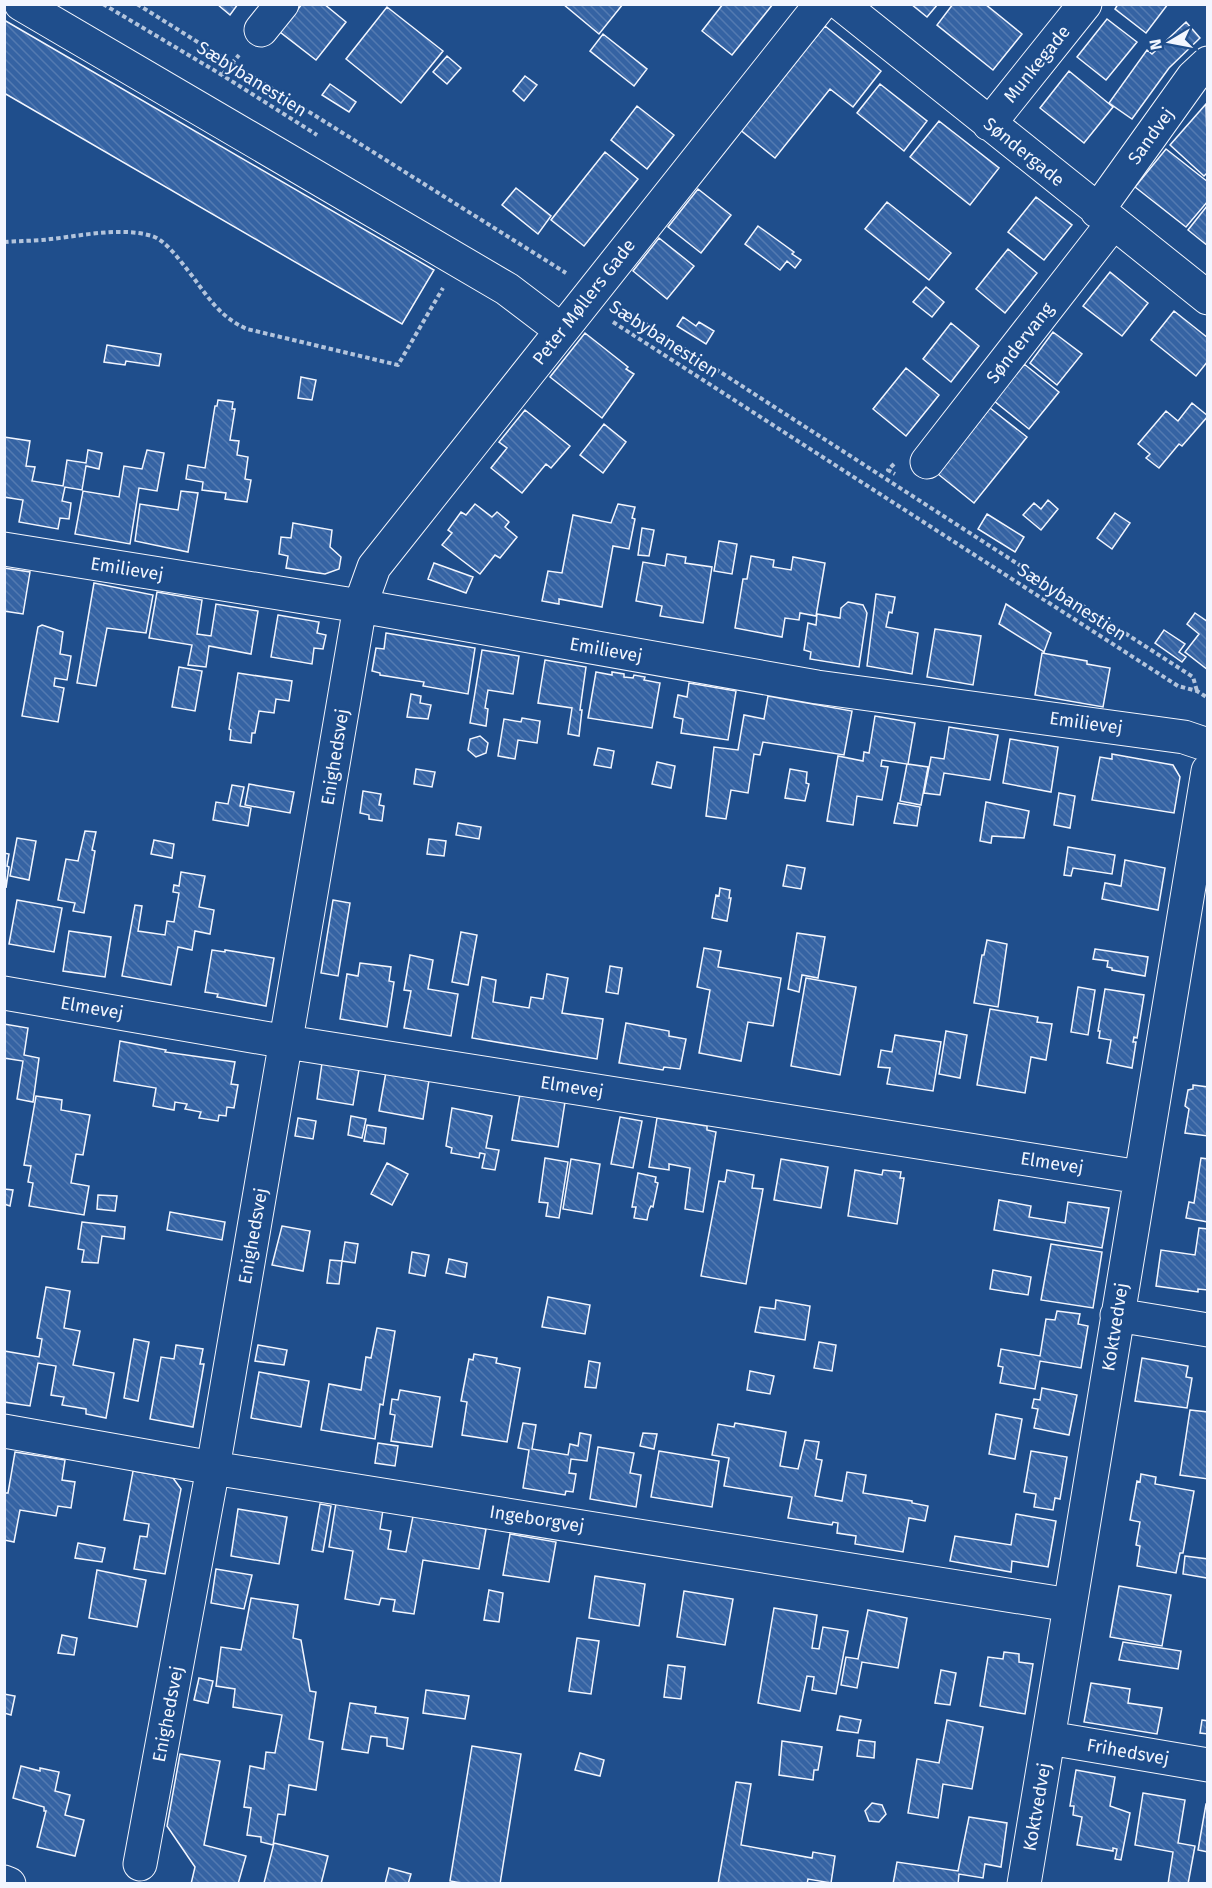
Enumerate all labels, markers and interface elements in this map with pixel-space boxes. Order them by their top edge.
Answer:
north arrow [1140,12,1200,72]
street label: Munkegade [999,21,1075,107]
street label: Sæbybanestien [193,36,311,122]
text: N [1145,38,1166,51]
street label: Sandvej [1123,103,1179,169]
street label: Søndergade [979,113,1069,191]
street label: Peter Møllers Gade [528,235,640,369]
street label: Sæbybanestien [605,296,723,382]
street label: Søndervang [982,298,1059,388]
street label: Emilievej [89,552,165,586]
street label: Sæbybanestien [1013,559,1131,645]
street label: Emilievej [568,633,644,667]
street label: Enighedsvej [317,707,353,807]
street label: Emilievej [1048,707,1124,739]
street label: Elmevej [59,992,125,1024]
street label: Elmevej [539,1071,605,1103]
street label: Elmevej [1019,1147,1085,1179]
street label: Enighedsvej [234,1186,272,1286]
street label: Koktvedvej [1097,1281,1133,1373]
street label: Ingeborgvej [488,1501,586,1537]
street label: Enighedsvej [148,1664,188,1764]
street label: Frihedsvej [1085,1734,1171,1770]
street label: Koktvedvej [1018,1761,1056,1853]

